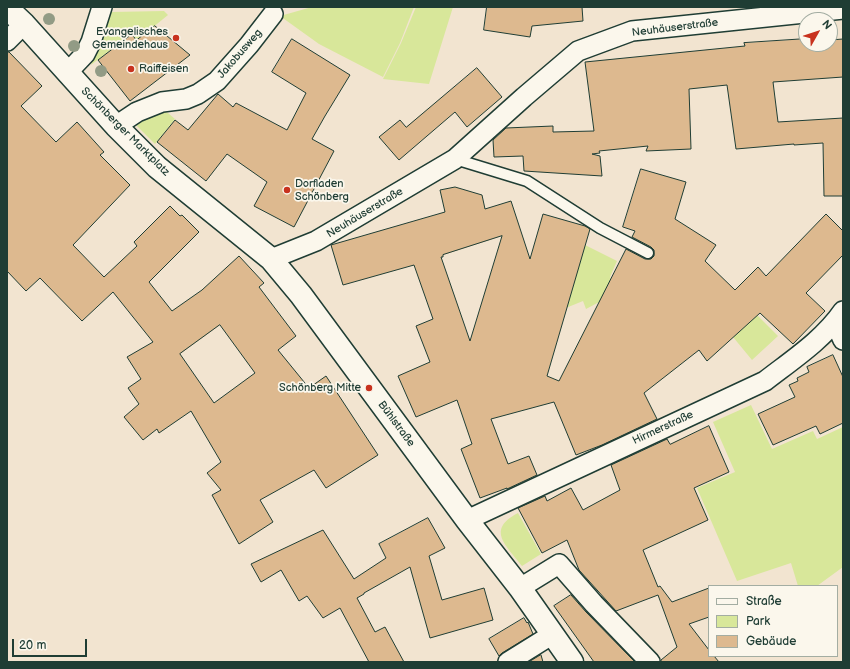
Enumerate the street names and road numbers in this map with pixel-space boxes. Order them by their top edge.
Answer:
street label: Neuhäuserstraße [631,16,719,40]
street label: Jakobusweg [215,27,265,81]
street label: Schönberger Marktplatz [78,85,172,179]
street label: Neuhäuserstraße [324,185,406,241]
street label: Bühlstraße [375,399,417,449]
street label: Hirmerstraße [630,408,696,448]

